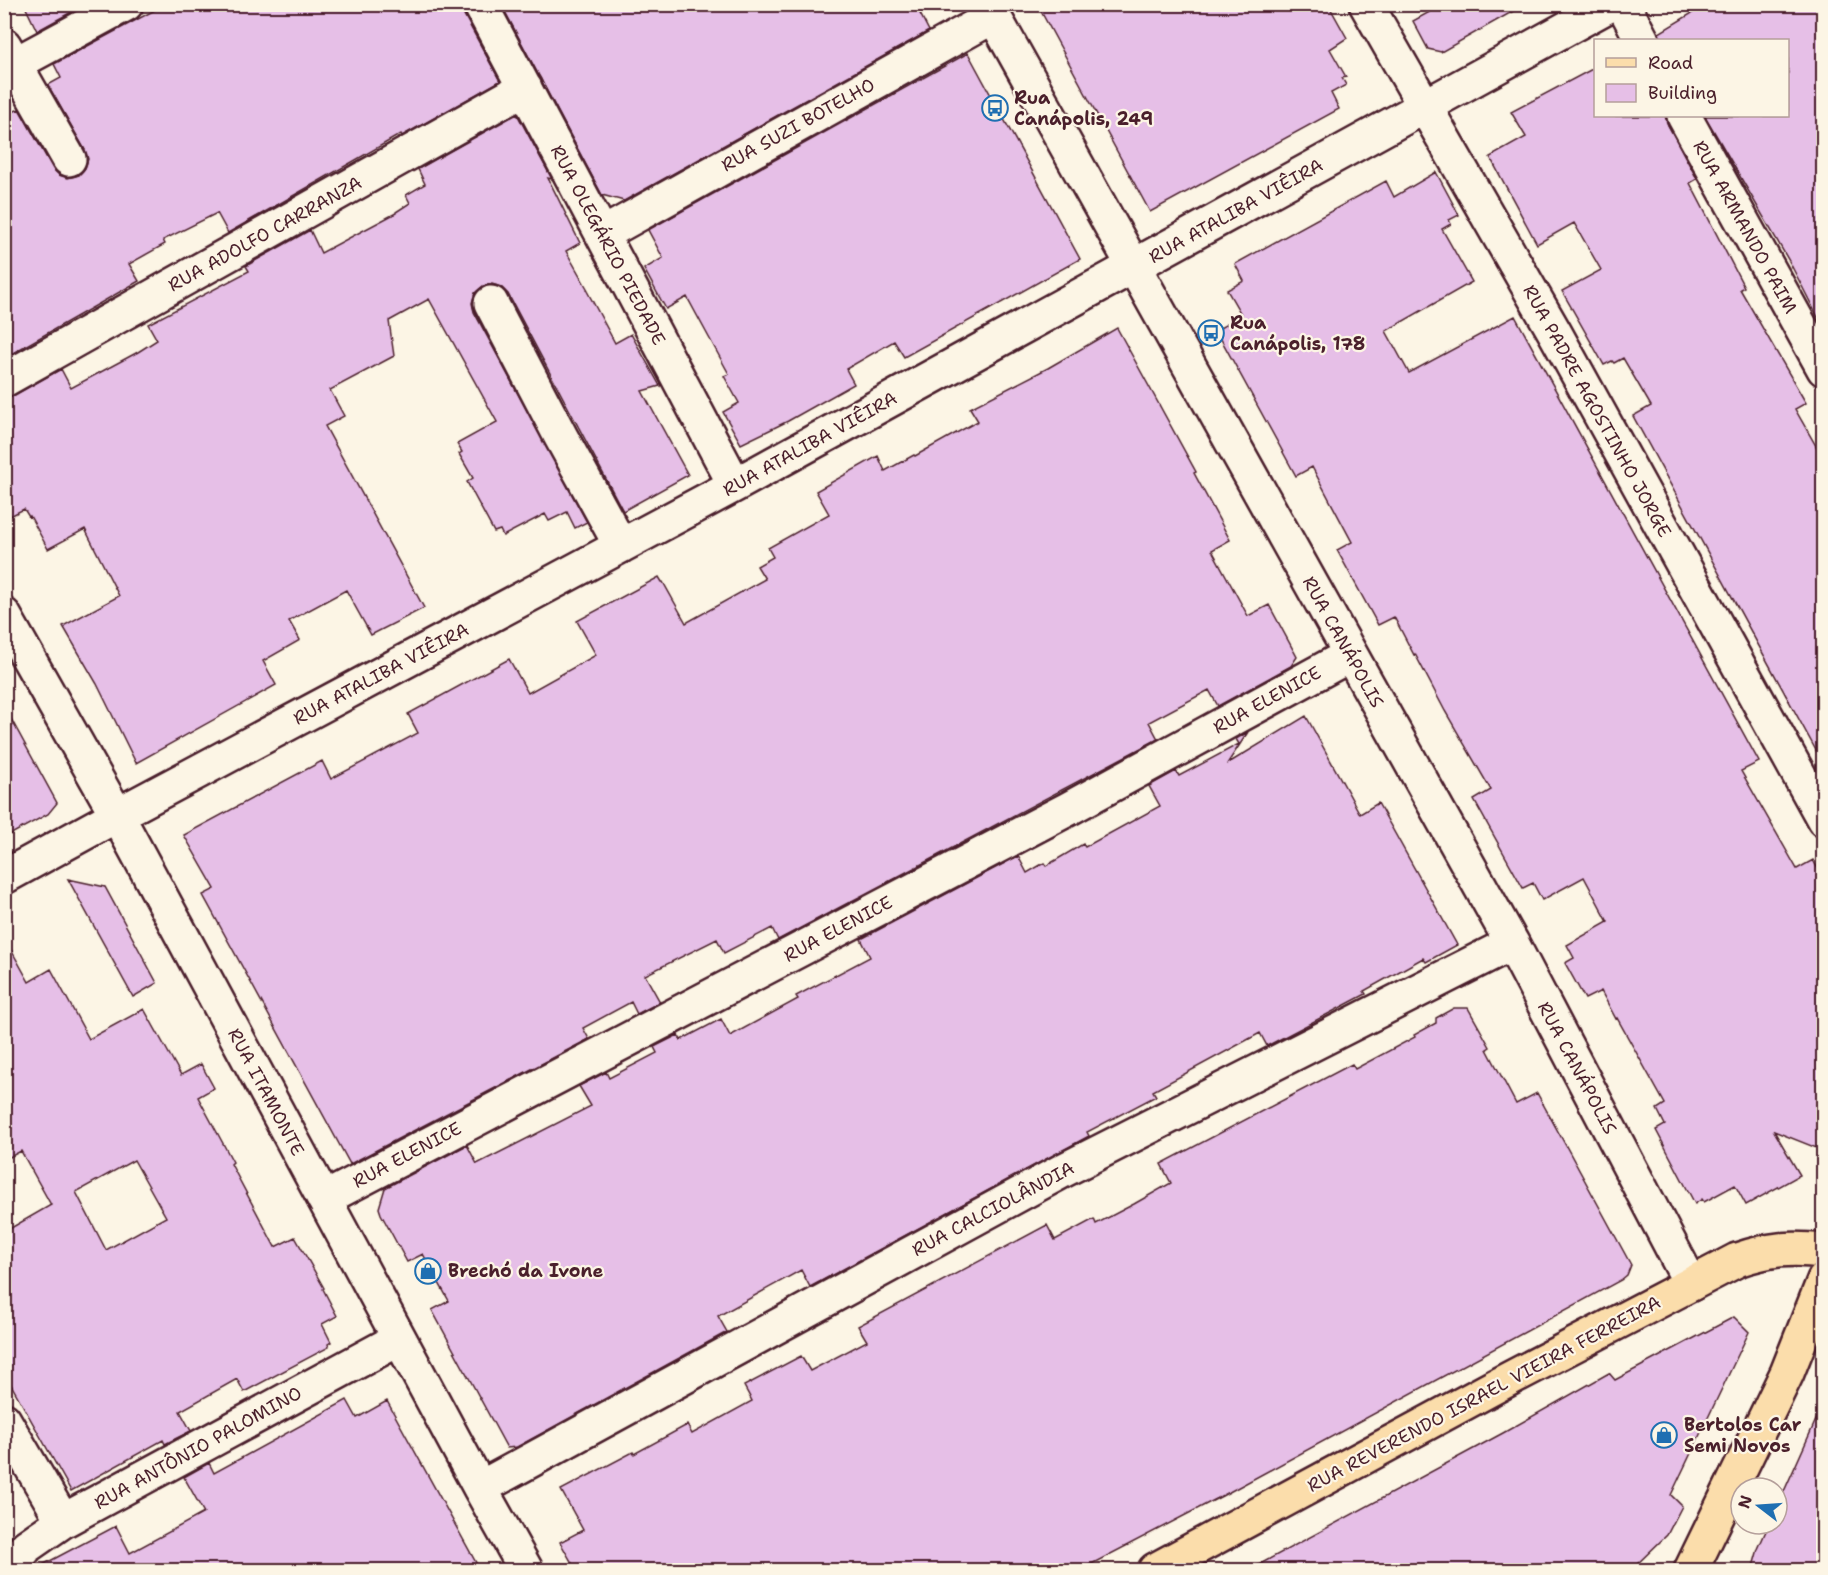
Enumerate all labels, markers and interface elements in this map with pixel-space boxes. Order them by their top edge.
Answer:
legend [1594,39,1789,117]
text: Road [1648,51,1693,75]
street label: RUA SUZI BOTELHO [717,73,879,177]
text: Building [1648,81,1717,105]
place label: Rua Canápolis, 249 [1014,86,1153,131]
bus stop icon: Rua Canápolis, 249 [980,93,1010,123]
street label: RUA ARMANDO PAIM [1687,136,1803,318]
street label: RUA OLEGÁRIO PIEDADE [545,141,671,349]
street label: RUA ATALIBA VIÊIRA [1145,153,1327,269]
street label: RUA ADOLFO CARRANZA [164,171,366,297]
street label: RUA PADRE AGOSTINHO JORGE [1517,281,1677,541]
place label: Rua Canápolis, 178 [1230,311,1365,356]
bus stop icon: Rua Canápolis, 178 [1196,318,1226,348]
street label: RUA ATALIBA VIÊIRA [719,386,901,502]
street label: RUA CANÁPOLIS [1297,572,1389,712]
street label: RUA ATALIBA VIÊIRA [289,617,473,731]
street label: RUA ELENICE [1209,660,1325,740]
street label: RUA ELENICE [780,890,896,968]
street label: RUA CANÁPOLIS [1532,998,1622,1138]
street label: RUA ITAMONTE [222,1024,310,1160]
street label: RUA ELENICE [349,1116,465,1194]
street label: RUA CALCIOLÂNDIA [908,1156,1078,1262]
shop icon: Brechó da Ivone [413,1256,443,1286]
place label: Brechó da Ivone [448,1259,603,1283]
street label: RUA REVERENDO ISRAEL VIEIRA FERREIRA [1303,1290,1665,1498]
street label: RUA ANTÔNIO PALOMINO [90,1381,306,1515]
place label: Bertolos Car Semi Novos [1684,1413,1802,1458]
shop icon: Bertolos Car Semi Novos [1649,1420,1679,1450]
north arrow [1729,1476,1789,1536]
text: N [1733,1493,1757,1511]

